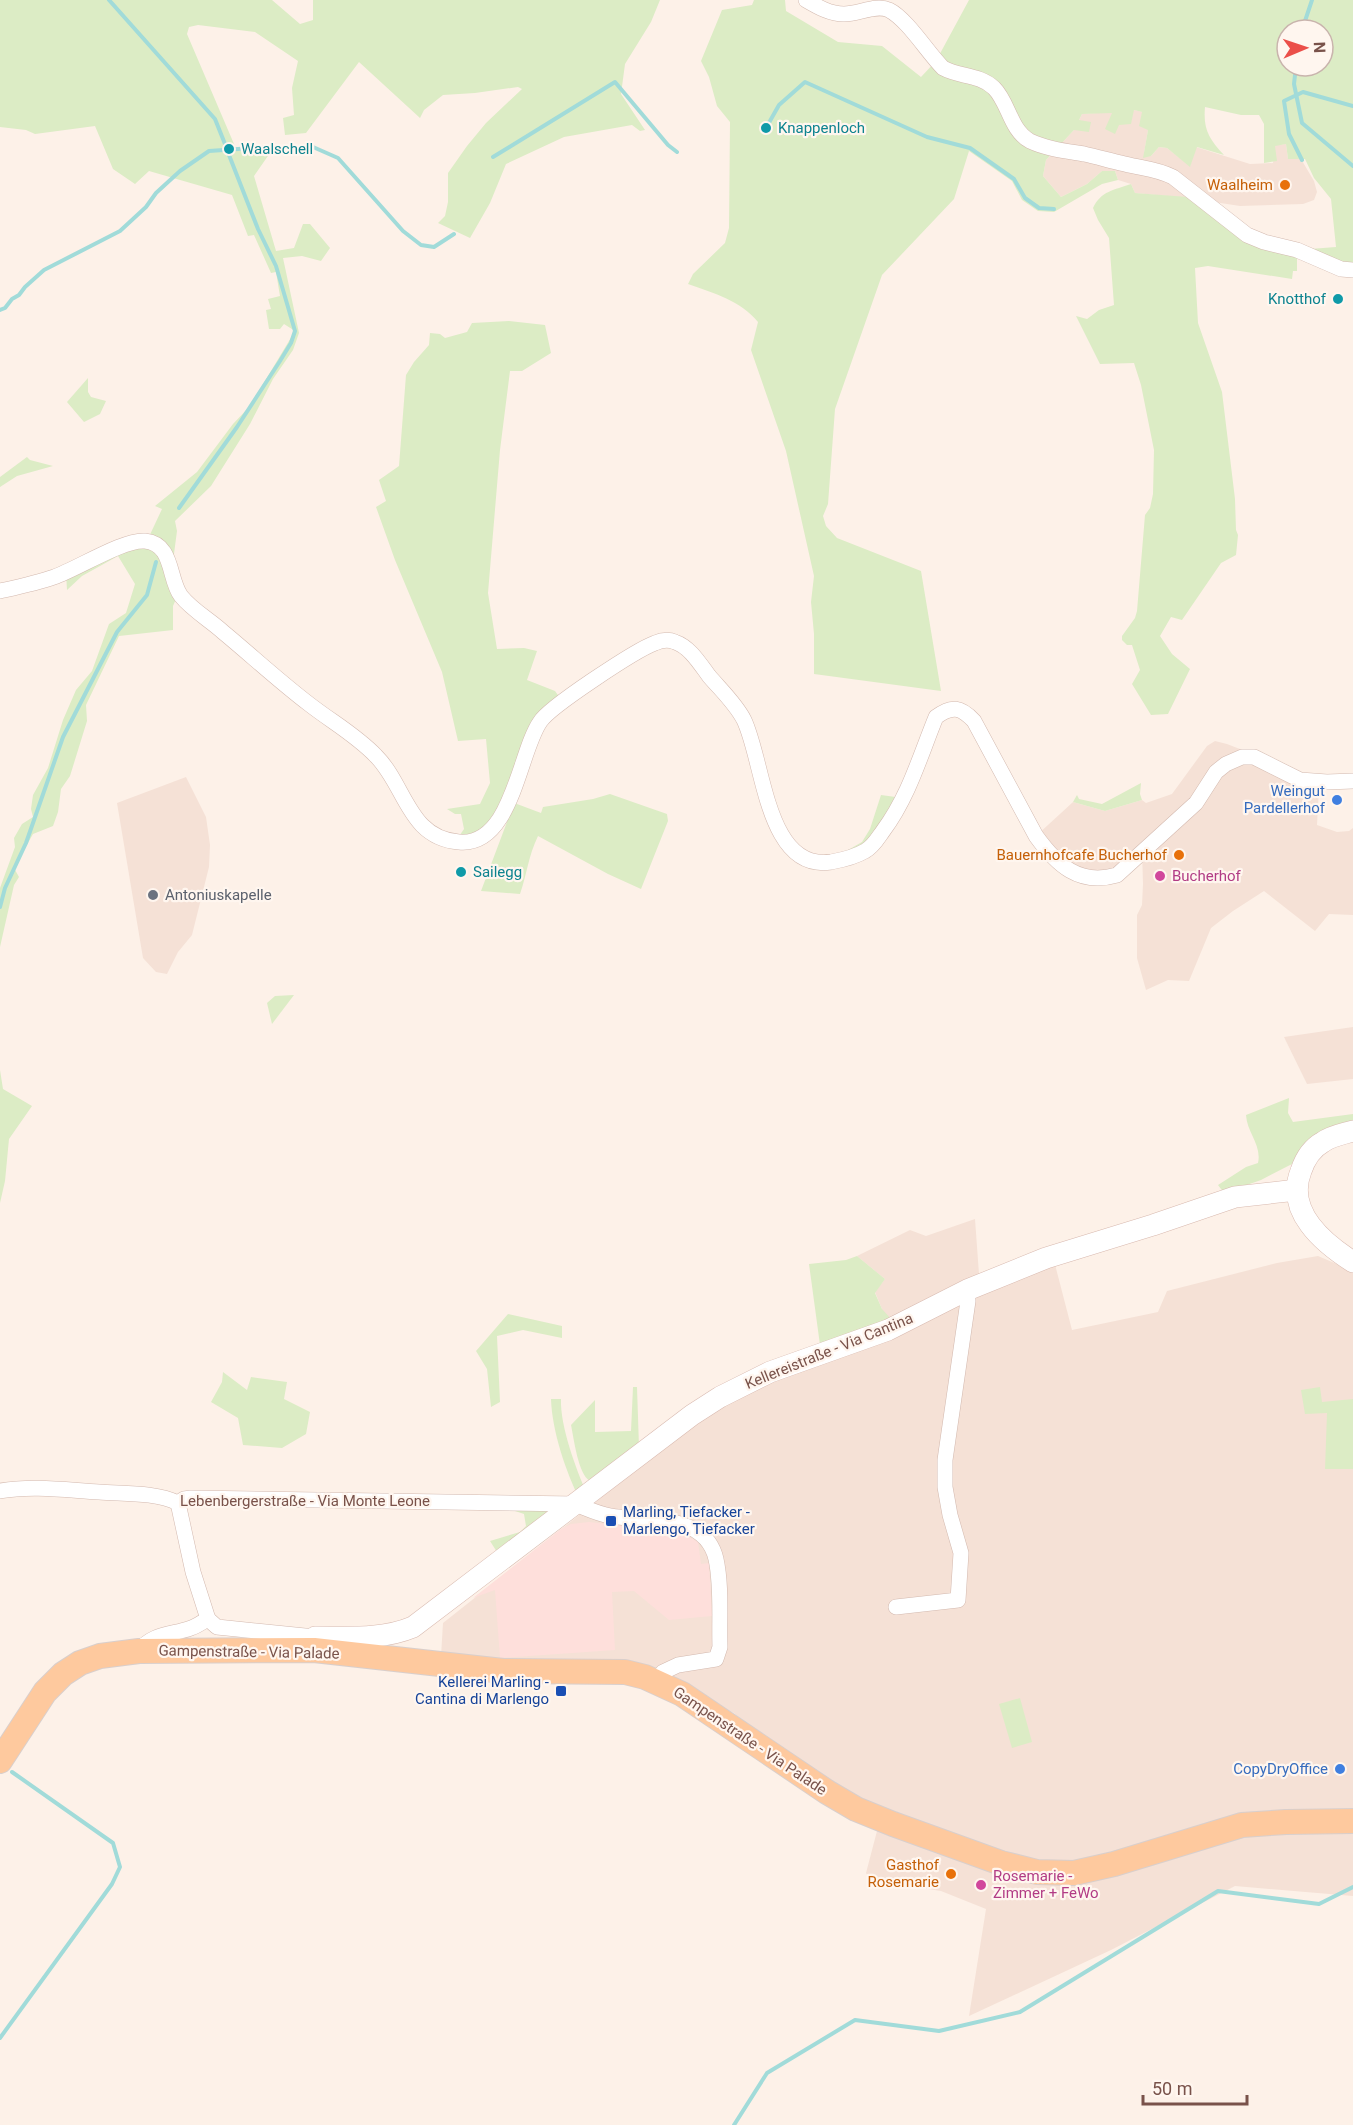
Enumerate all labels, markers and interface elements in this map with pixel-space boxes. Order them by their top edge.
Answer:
north arrow [1275,18,1335,78]
text: N [1310,42,1329,53]
place label: Knappenloch [778,119,865,137]
marker: Knappenloch [759,121,773,135]
place label: Waalschell [241,140,313,158]
marker: Waalschell [222,142,236,156]
place label: Waalheim [1207,176,1273,194]
marker: Waalheim [1278,178,1292,192]
place label: Knotthof [1268,290,1327,308]
marker: Knotthof [1331,292,1345,306]
place label: Weingut Pardellerhof [1244,782,1326,817]
marker: Weingut Pardellerhof [1330,793,1344,807]
place label: Bauernhofcafe Bucherhof [997,846,1168,864]
marker: Bauernhofcafe Bucherhof [1172,848,1186,862]
place label: Sailegg [473,863,522,881]
marker: Sailegg [454,865,468,879]
place label: Bucherhof [1172,867,1242,885]
marker: Bucherhof [1153,869,1167,883]
place label: Antoniuskapelle [165,886,272,904]
marker: Antoniuskapelle [146,888,160,902]
street label: Kellereistraße - Via Cantina [743,1309,915,1393]
street label: Lebenbergerstraße - Via Monte Leone [180,1492,430,1510]
place label: Marling, Tiefacker - Marlengo, Tiefacker [623,1503,755,1538]
marker: Marling, Tiefacker - Marlengo, Tiefacker [604,1514,618,1528]
street label: Gampenstraße - Via Palade [158,1641,340,1663]
place label: Kellerei Marling - Cantina di Marlengo [415,1673,549,1708]
street label: Gampenstraße - Via Palade [670,1683,830,1799]
marker: Kellerei Marling - Cantina di Marlengo [554,1684,568,1698]
place label: CopyDryOffice [1233,1760,1328,1778]
marker: CopyDryOffice [1333,1762,1347,1776]
place label: Gasthof Rosemarie [868,1856,940,1891]
marker: Gasthof Rosemarie [944,1867,958,1881]
place label: Rosemarie - Zimmer + FeWo [993,1867,1099,1902]
marker: Rosemarie - Zimmer + FeWo [974,1878,988,1892]
scale bar [1143,2068,1246,2106]
text: 50 m [1152,2078,1192,2099]

